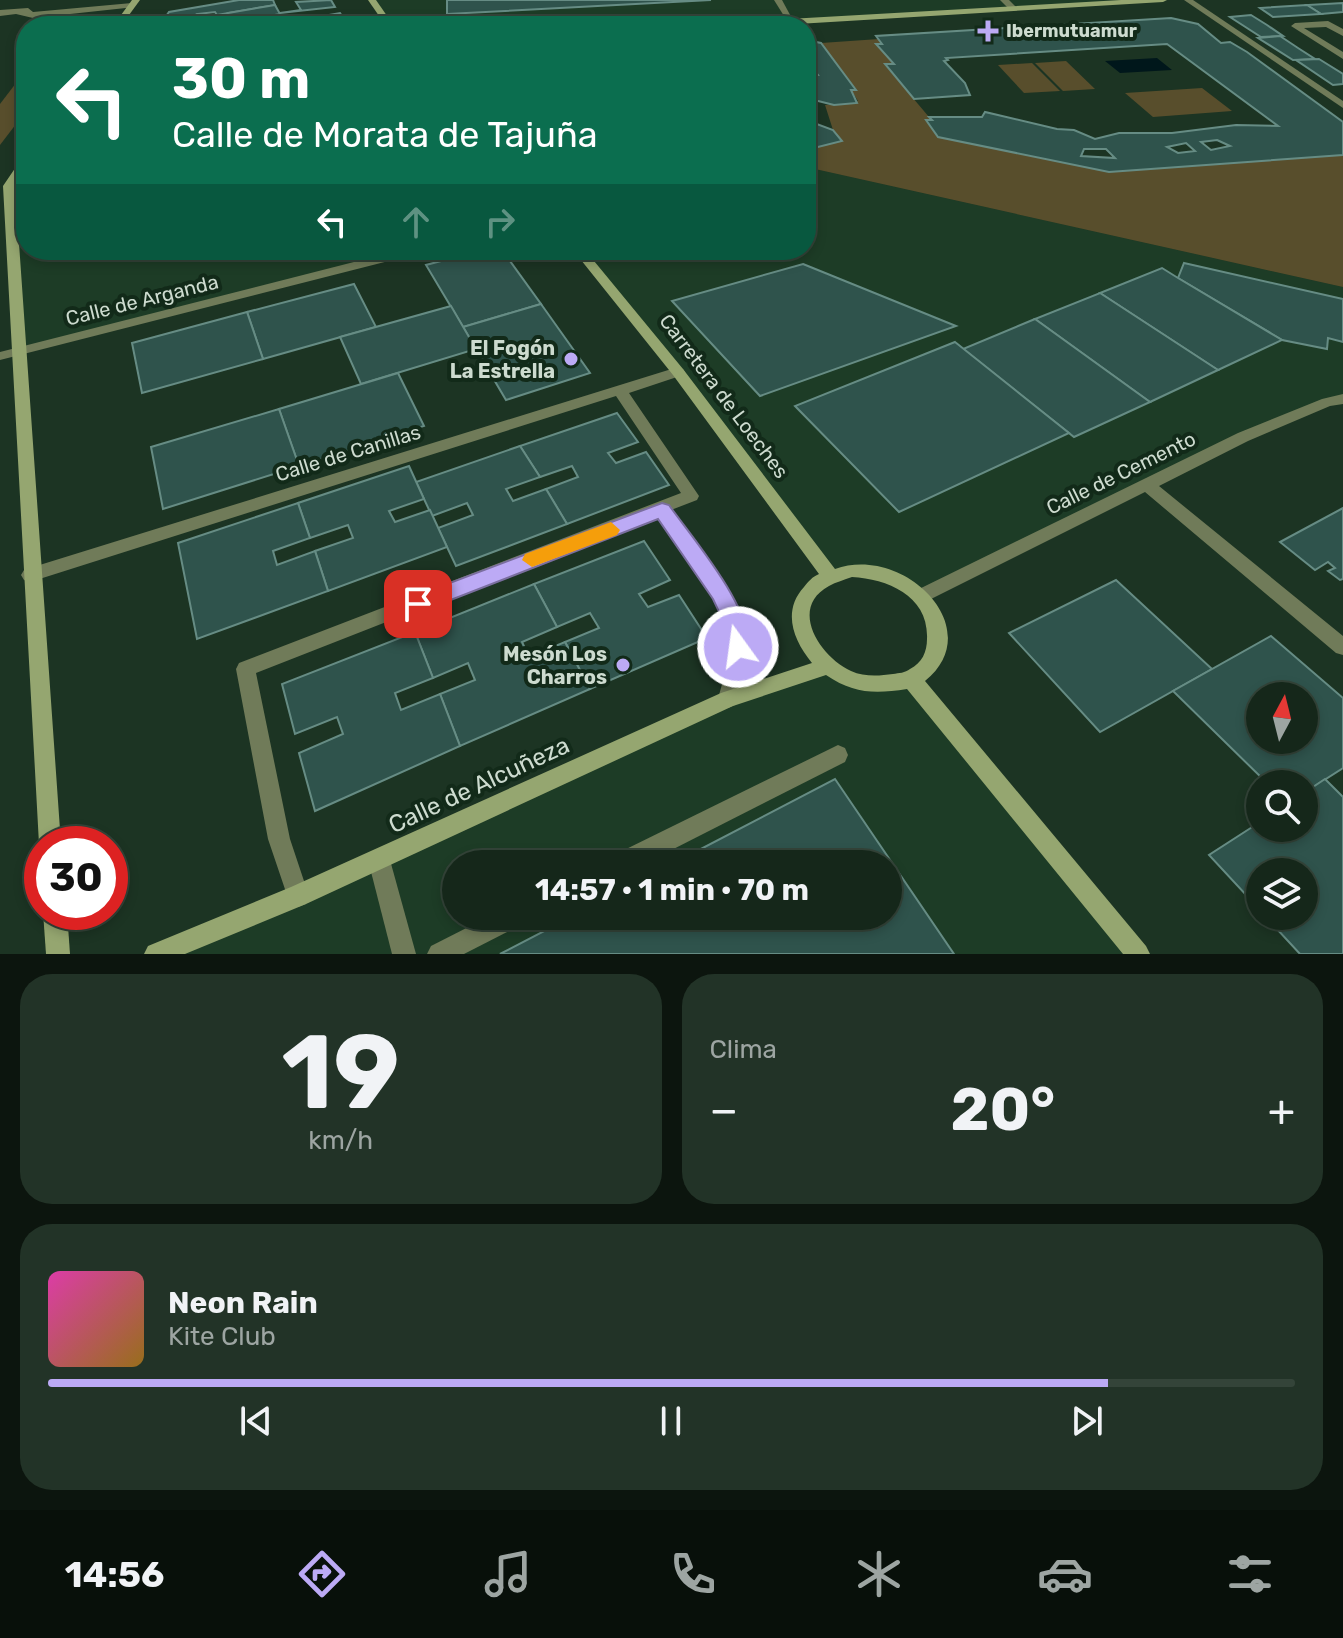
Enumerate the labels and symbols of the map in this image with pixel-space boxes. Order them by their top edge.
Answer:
marker: Ibermutuamur [977,20,999,42]
place label: Ibermutuamur [1006,20,1137,42]
street label: Calle de Arganda [63,269,221,331]
street label: Carretera de Loeches [654,309,794,483]
place label: El Fogón La Estrella [450,336,555,383]
marker: El Fogón La Estrella [562,350,580,368]
street label: Calle de Canillas [273,420,423,486]
street label: Calle de Cemento [1043,426,1199,520]
pin [384,570,452,638]
position arrow [696,605,780,689]
place label: Mesón Los Charros [503,642,607,689]
marker: Mesón Los Charros [614,656,632,674]
north arrow [1246,682,1318,754]
street label: Calle de Alcuñeza [384,731,574,839]
speed limit sign: 30 [24,826,128,930]

